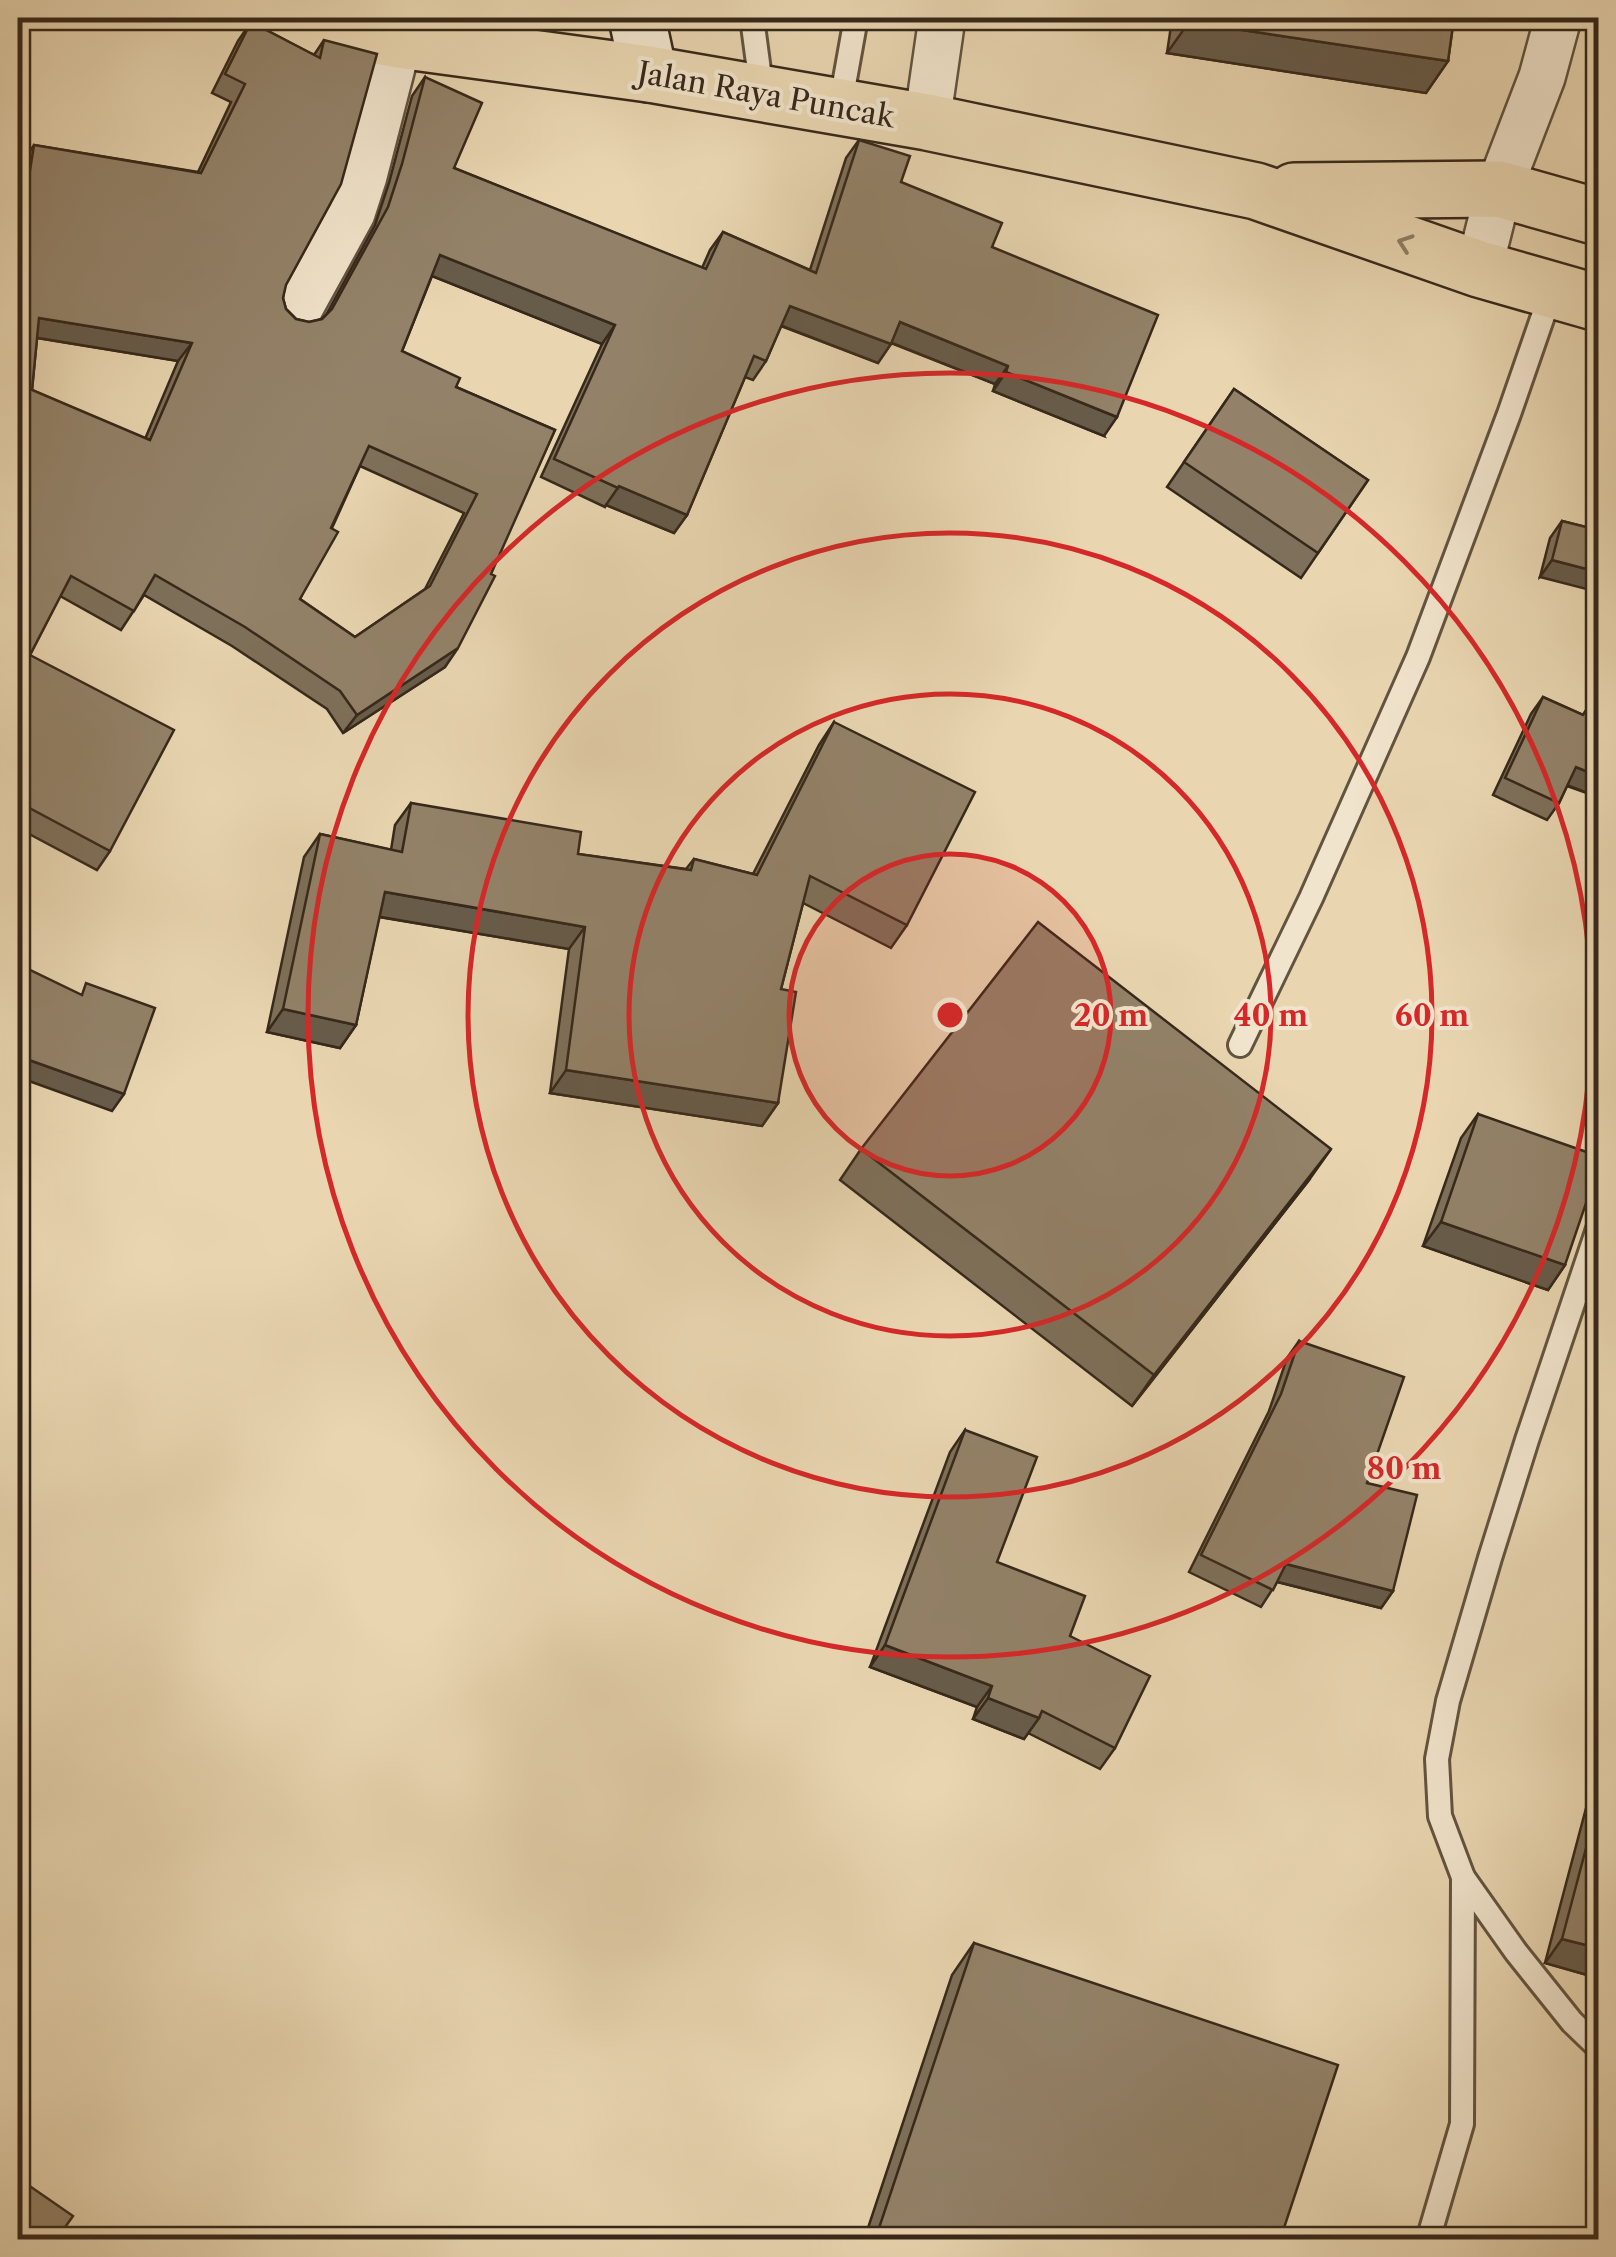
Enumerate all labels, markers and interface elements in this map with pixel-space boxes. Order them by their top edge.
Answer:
street label: Jalan Raya Puncak [631,53,899,136]
one-way arrow [1398,234,1415,255]
centre of rings [932,997,968,1033]
text: 20 m [1074,997,1148,1034]
text: 40 m [1234,997,1308,1034]
text: 60 m [1395,997,1469,1034]
text: 80 m [1366,1450,1442,1487]

